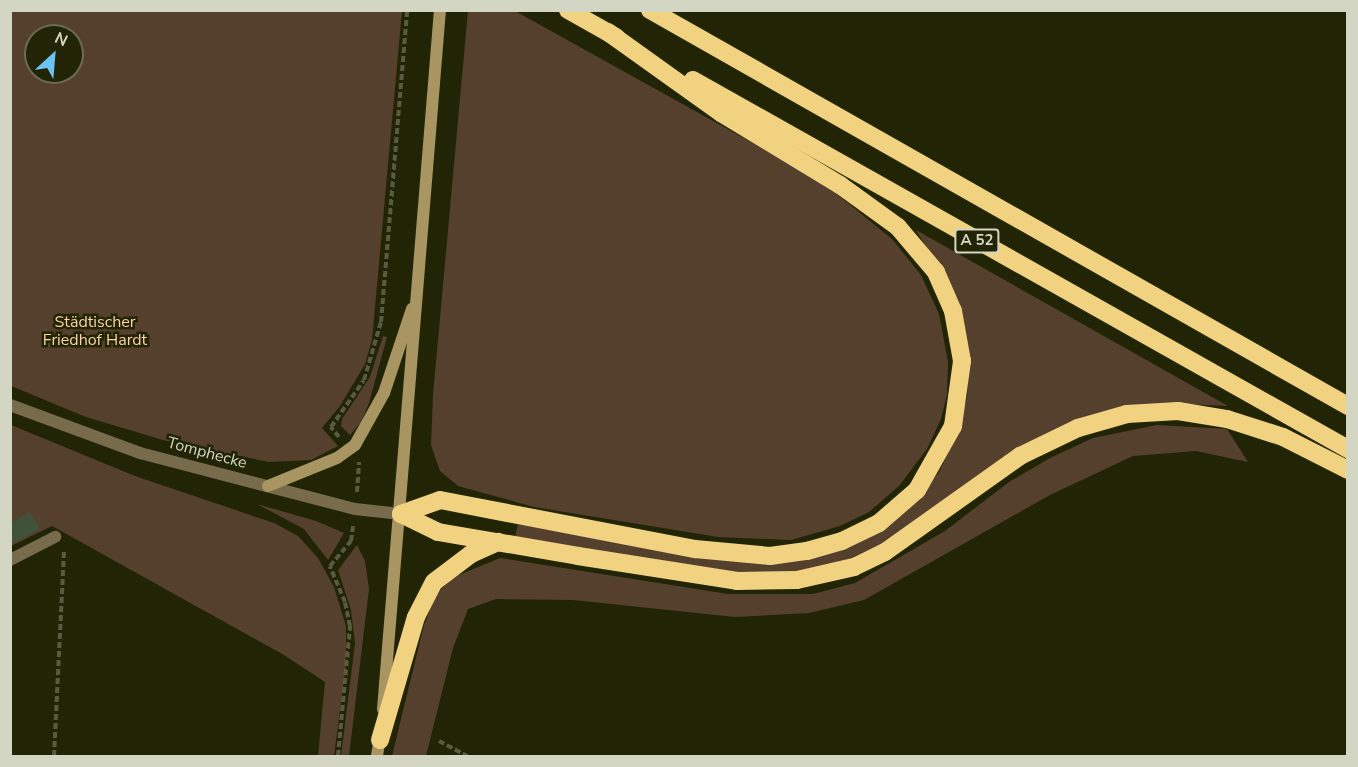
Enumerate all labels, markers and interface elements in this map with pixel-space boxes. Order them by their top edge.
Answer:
north arrow [24,24,84,84]
text: N [51,27,71,52]
road number: A 52 [953,229,1001,253]
park label: Städtischer Friedhof Hardt [43,312,147,350]
street label: Tomphecke [165,433,249,473]

